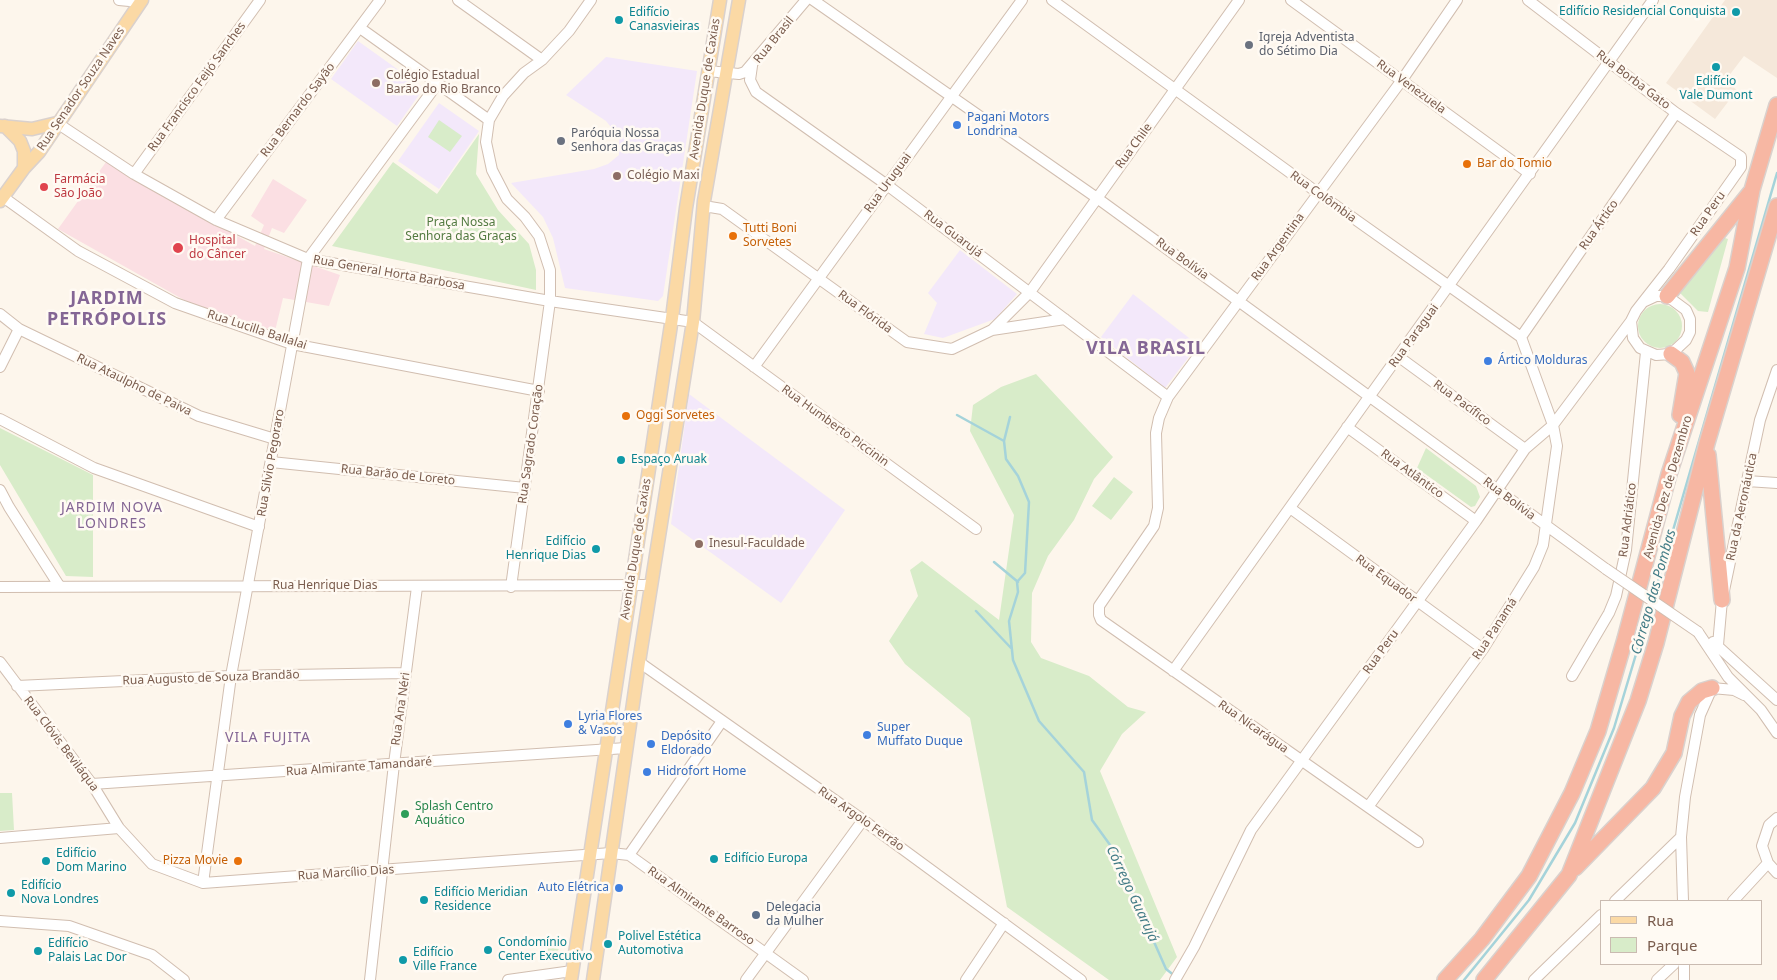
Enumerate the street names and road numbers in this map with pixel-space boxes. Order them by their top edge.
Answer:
street label: Rua Brasil [751,14,797,66]
street label: Avenida Duque de Caxias [687,17,723,161]
street label: Rua Francisco Feijó Sanches [145,19,249,155]
street label: Rua Senador Souza Naves [34,24,128,154]
street label: Rua Borba Gato [1593,47,1673,113]
street label: Rua Venezuela [1374,57,1448,117]
street label: Rua Bernardo Sayão [258,60,338,160]
street label: Rua Chile [1113,120,1155,172]
street label: Rua Uruguai [861,150,915,216]
street label: Rua Colômbia [1287,168,1359,226]
street label: Rua Peru [1687,189,1729,239]
street label: Rua Ártico [1577,197,1621,253]
street label: Rua Guarujá [921,207,985,261]
street label: Rua Argentina [1249,210,1307,284]
street label: Rua Bolívia [1153,235,1211,283]
street label: Rua General Horta Barbosa [312,253,466,293]
street label: Rua Flórida [835,288,895,336]
street label: Rua Paraguai [1386,302,1442,370]
street label: Rua Lucilla Ballalai [205,307,309,353]
street label: Rua Ataulpho de Paiva [74,351,194,419]
street label: Rua Pacífico [1430,377,1494,429]
street label: Rua Humberto Piccinin [779,382,891,470]
street label: Rua Sagrado Coração [515,383,547,505]
street label: Rua Silvio Pegoraro [254,408,288,518]
street label: Avenida Dez de Dezembro [1641,414,1695,560]
street label: Rua Atlântico [1378,446,1446,502]
street label: Rua da Aeronáutica [1724,452,1760,562]
street label: Rua Barão de Loreto [340,462,456,488]
street label: Rua Bolívia [1480,475,1538,523]
street label: Avenida Duque de Caxias [618,477,654,621]
street label: Rua Adriático [1616,482,1640,558]
street label: Rua Equador [1352,552,1420,606]
street label: Rua Henrique Dias [273,579,377,593]
street label: Rua Panamá [1470,595,1520,663]
street label: Rua Peru [1360,627,1402,677]
street label: Rua Augusto de Souza Brandão [122,668,300,688]
street label: Rua Ana Néri [389,672,413,746]
street label: Rua Clóvis Beviláqua [21,694,101,794]
street label: Rua Nicarágua [1215,697,1291,757]
street label: Rua Almirante Tamandaré [286,755,432,779]
street label: Rua Argolo Ferrão [815,784,907,854]
street label: Rua Marcílio Dias [297,862,395,884]
street label: Rua Almirante Barroso [645,864,757,948]

